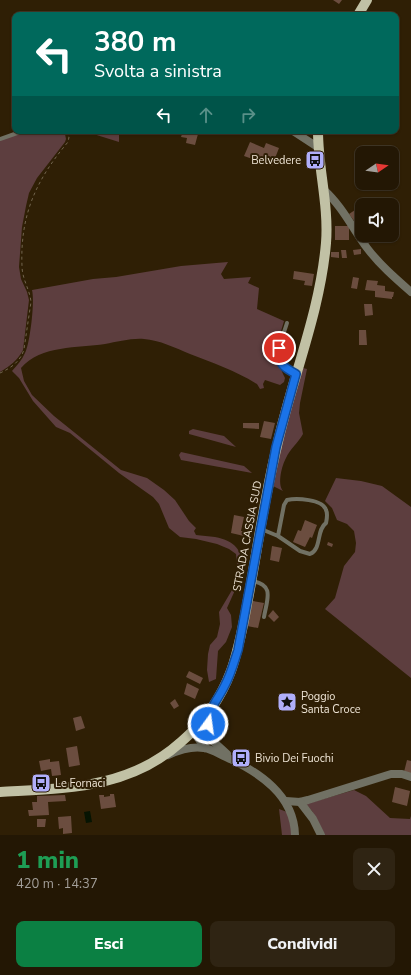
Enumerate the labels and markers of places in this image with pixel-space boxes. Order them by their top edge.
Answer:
bus stop icon: Belvedere [304,149,326,171]
place label: Belvedere [251,153,301,168]
pin [262,331,296,365]
place label: Poggio Santa Croce [301,689,361,717]
place icon: Poggio Santa Croce [276,691,298,713]
bus stop icon: Bivio Dei Fuochi [230,747,252,769]
place label: Bivio Dei Fuochi [255,751,334,766]
bus stop icon: Le Fornaci [30,772,52,794]
place label: Le Fornaci [55,776,105,791]

